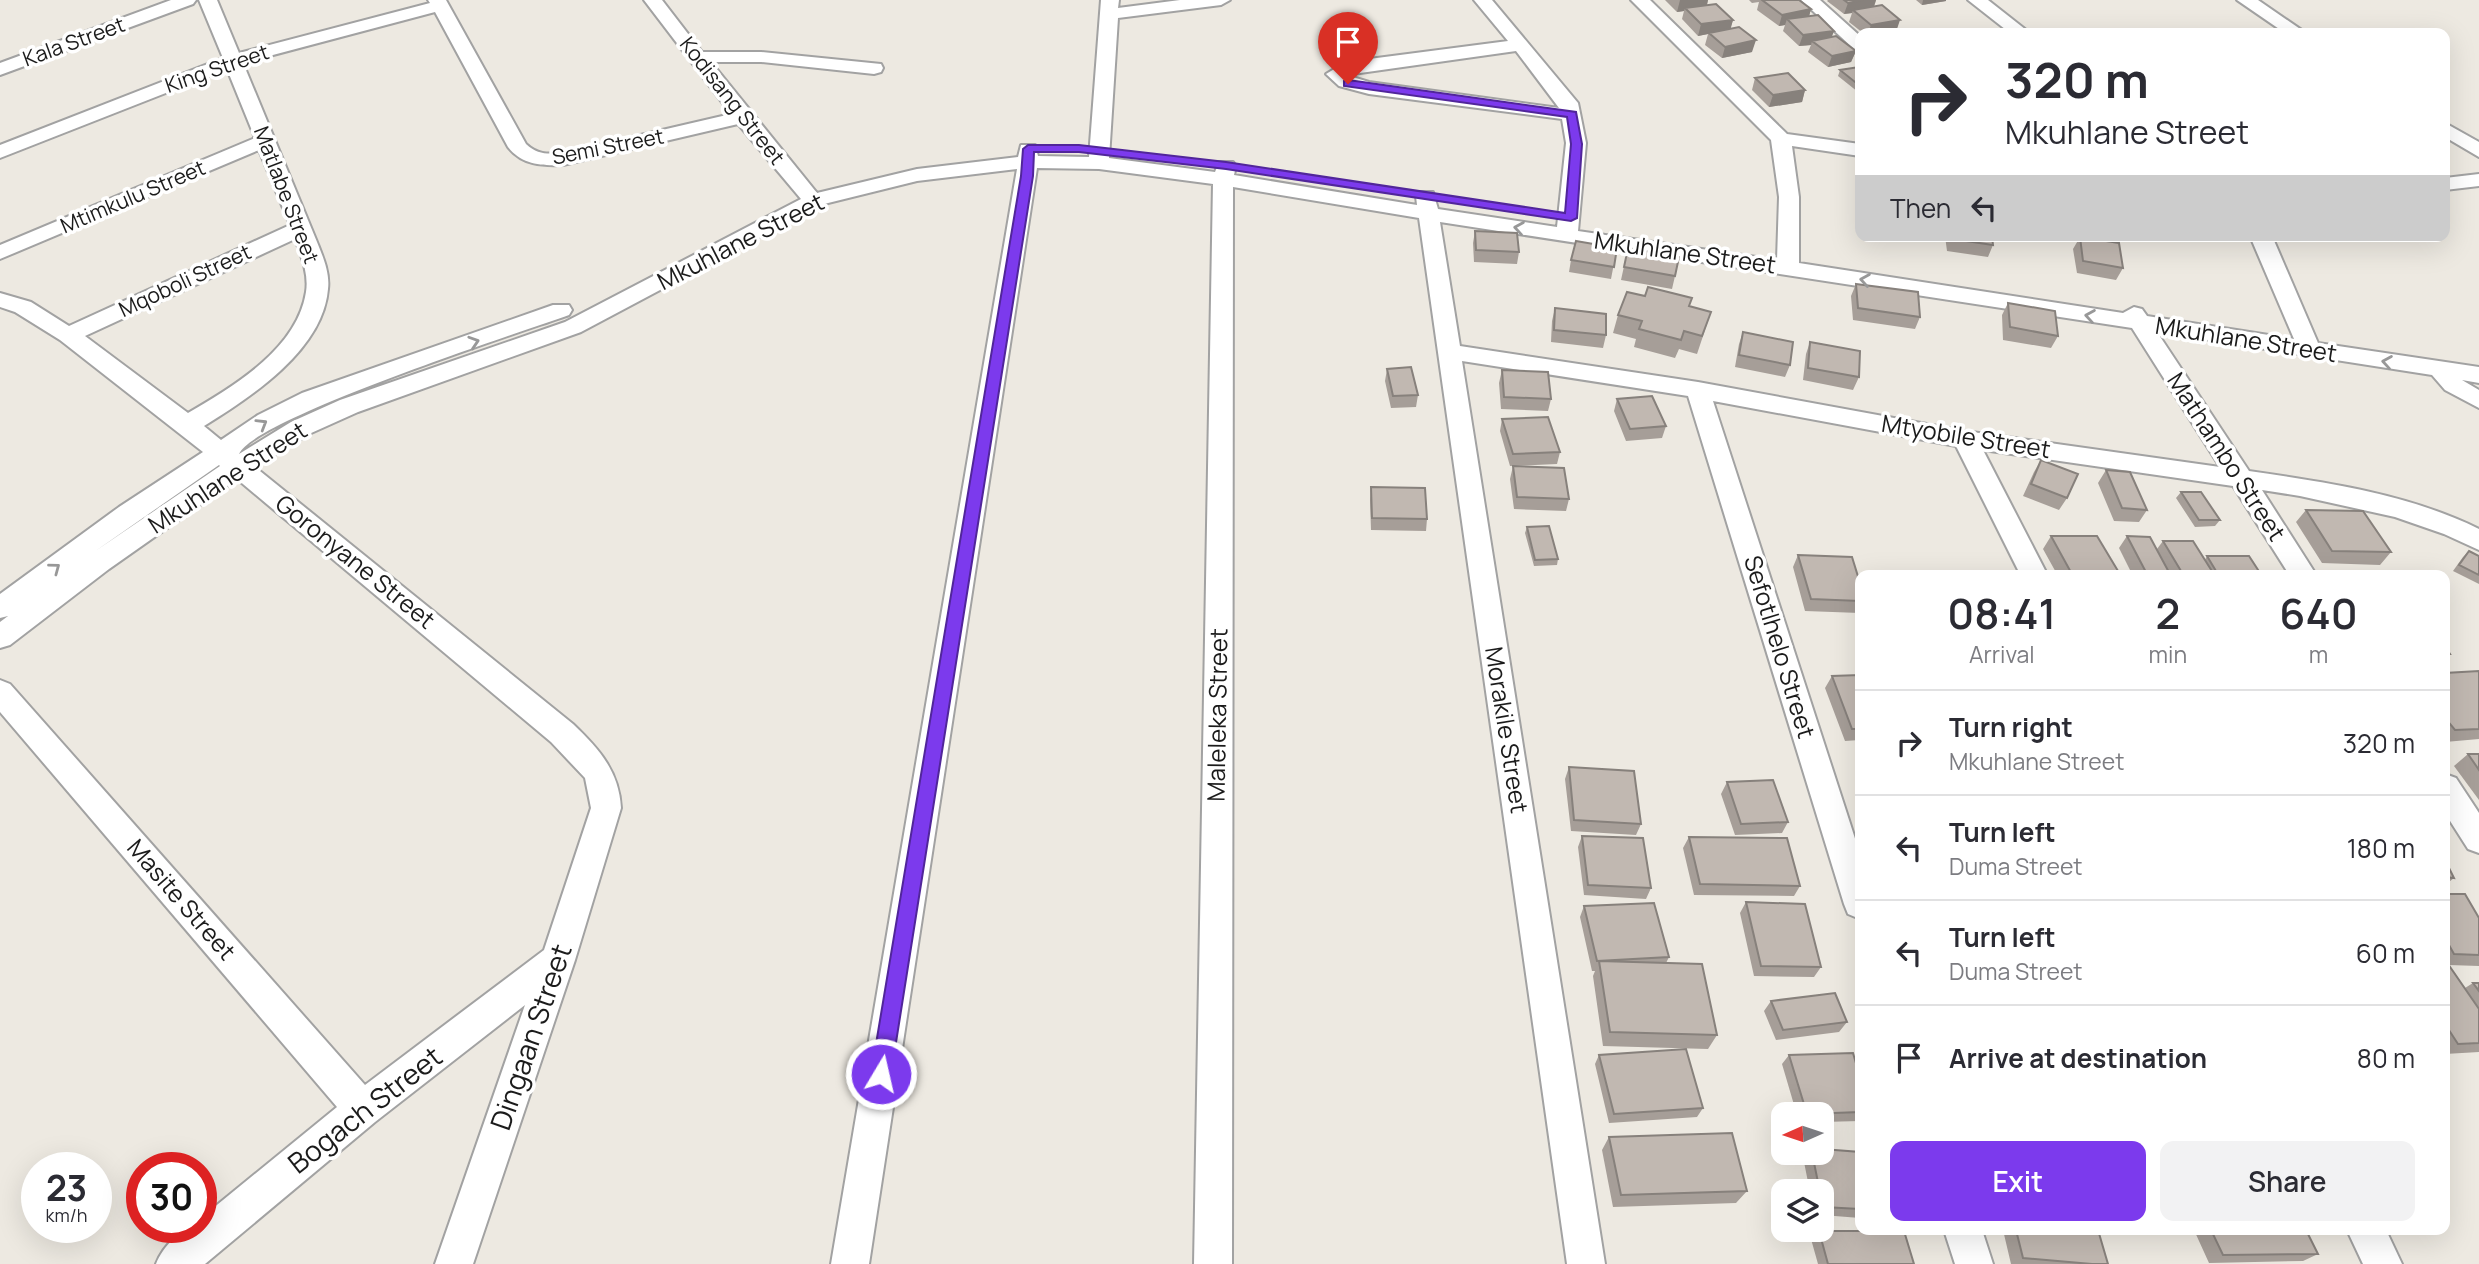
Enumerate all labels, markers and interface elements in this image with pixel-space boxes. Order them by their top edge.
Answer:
street label: Kala Street [19,10,129,72]
pin [1318,12.0,1378,84]
icon: arrive [1329,23,1367,61]
street label: Kodisang Street [674,31,791,170]
street label: King Street [161,37,272,99]
text: 320 m [2005,46,2149,113]
icon: right [1890,56,1981,147]
text: Mkuhlane Street [2005,110,2249,154]
street label: Semi Street [549,121,666,171]
street label: Matlabe Street [248,122,326,267]
street label: Mtimkulu Street [56,153,209,239]
street label: Mkuhlane Street [651,184,829,297]
icon: left [1965,189,2003,227]
text: Then [1890,190,1951,226]
one-way arrow [1513,221,1525,236]
street label: Mkuhlane Street [1592,222,1778,281]
street label: Mqoboli Street [114,237,255,323]
one-way arrow [1859,273,1871,288]
street label: Mkuhlane Street [2153,308,2339,369]
one-way arrow [2084,309,2096,324]
one-way arrow [467,336,479,351]
one-way arrow [2381,354,2393,369]
street label: Mathambo Street [2160,366,2294,547]
street label: Mtyobile Street [1879,406,2053,465]
street label: Mkuhlane Street [141,413,313,540]
one-way arrow [255,420,268,433]
street label: Goronyane Street [269,486,443,635]
street label: Sefotlhelo Street [1737,551,1824,742]
one-way arrow [47,563,60,576]
text: 08:41 [1947,584,2056,642]
text: 2 [2155,584,2180,642]
text: 640 [2279,584,2358,642]
street label: Maleleka Street [1198,628,1235,802]
text: Arrival [1969,638,2035,670]
text: min [2149,638,2187,670]
text: m [2309,638,2328,670]
street label: Morakile Street [1478,644,1537,815]
text: Turn right [1949,709,2073,745]
icon: right [1890,724,1928,762]
text: 320 m [2343,725,2415,761]
text: Mkuhlane Street [1949,745,2124,777]
text: Turn left [1949,814,2056,850]
icon: left [1890,829,1928,867]
text: 180 m [2347,830,2415,866]
street label: Masite Street [120,832,244,967]
text: Duma Street [1949,850,2083,882]
text: Turn left [1949,919,2056,955]
icon: left [1890,934,1928,972]
text: 60 m [2356,935,2415,971]
street label: Dingaan Street [480,939,580,1135]
text: Duma Street [1949,955,2083,987]
street label: Bogach Street [279,1037,449,1181]
position arrow [844,1037,918,1111]
icon: arrive [1890,1039,1928,1077]
text: Arrive at destination [1949,1040,2207,1076]
text: 80 m [2357,1040,2415,1076]
north arrow [1771,1102,1834,1166]
map controls [1771,1102,1834,1242]
button: Exit [1890,1141,2146,1221]
button: Share [2160,1141,2415,1221]
speed limit sign: 30 [126,1152,217,1243]
text: 23 [46,1164,87,1212]
button: layers [1771,1179,1834,1242]
text: km/h [46,1203,87,1227]

